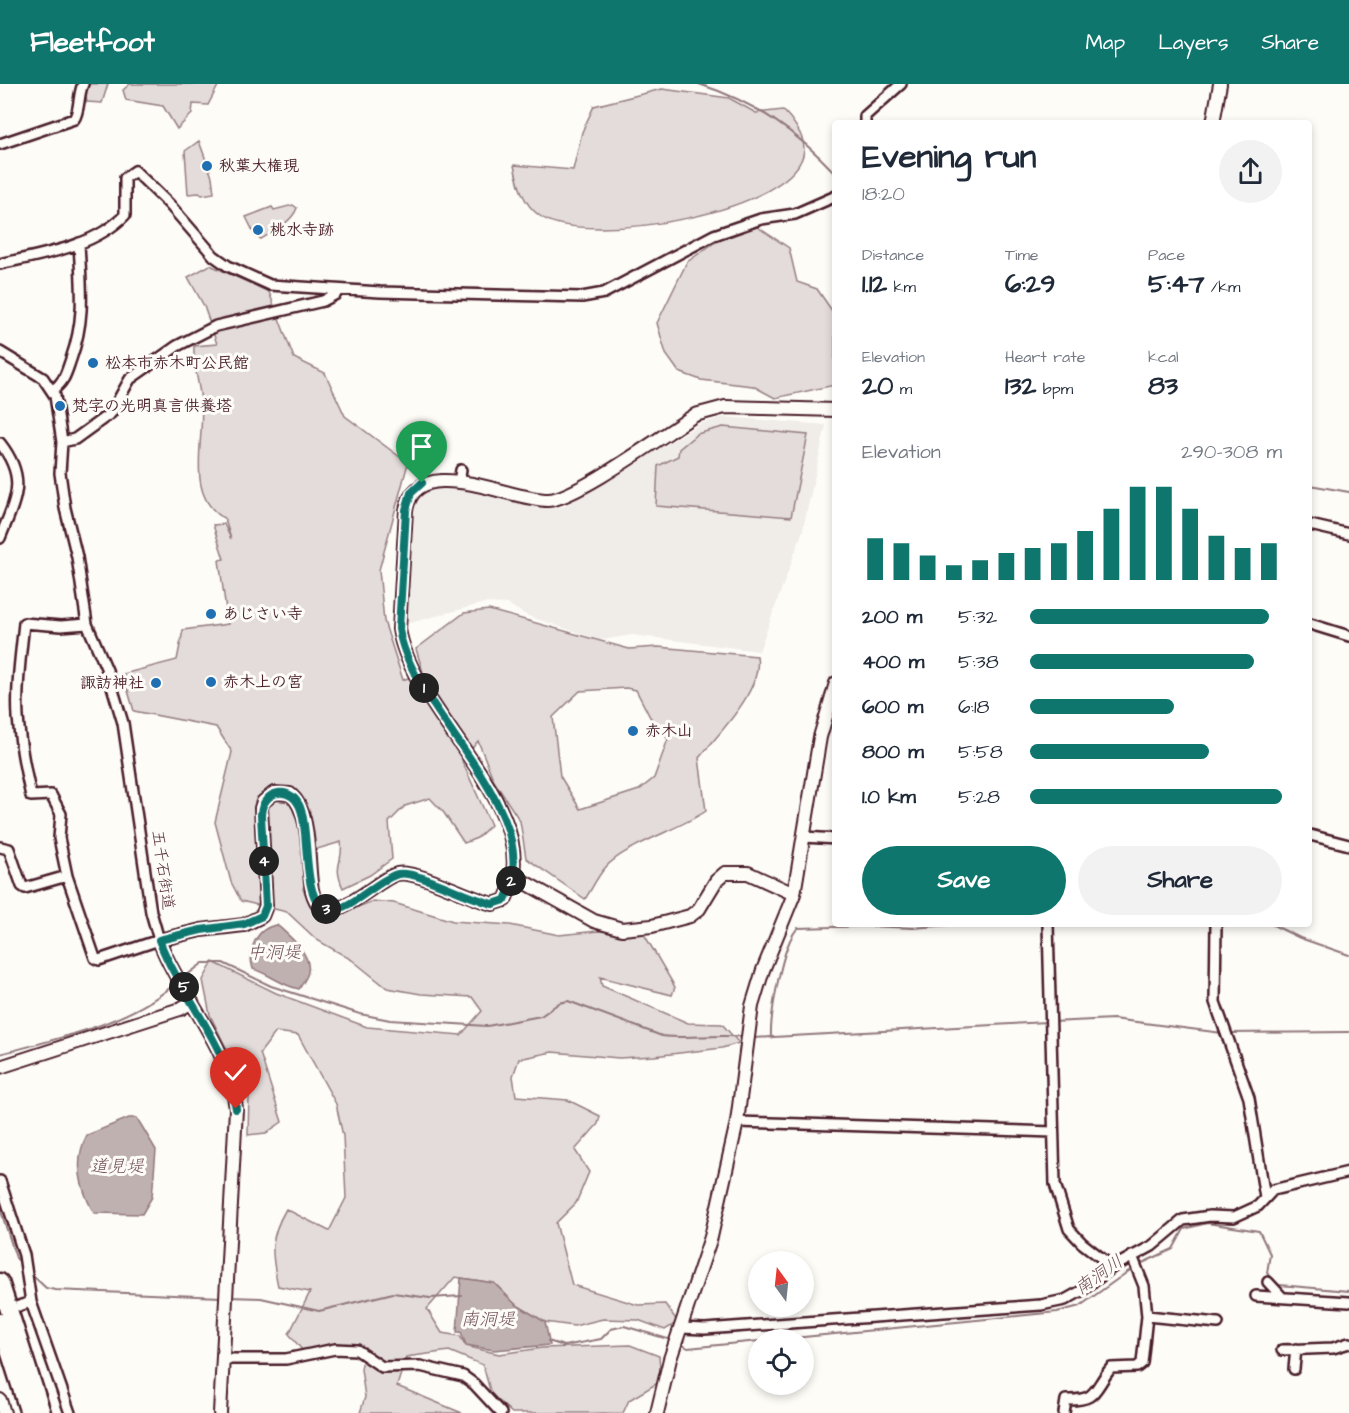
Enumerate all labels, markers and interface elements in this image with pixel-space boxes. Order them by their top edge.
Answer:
text: Fleetfoot [30,23,155,62]
text: Map [1085,28,1125,57]
text: Layers [1158,28,1228,57]
text: Share [1261,28,1319,57]
text: Evening run [862,134,1036,180]
button: share [1219,140,1282,203]
place label: 秋葉大権現 [219,155,299,177]
marker: 秋葉大権現 [200,159,214,173]
text: 18:20 [862,180,905,208]
place label: 桃水寺跡 [270,219,334,241]
marker: 桃水寺跡 [251,223,265,237]
text: Distance [862,244,924,266]
text: Time [1005,244,1039,266]
text: Pace [1148,244,1185,266]
text: 1.12 [862,266,887,302]
text: 6:29 [1005,266,1055,302]
text: 5:47 [1148,266,1204,302]
text: km [887,276,916,298]
text: /km [1204,276,1240,298]
text: Elevation [862,346,925,368]
text: Heart rate [1005,346,1085,368]
text: kcal [1148,346,1179,368]
place label: 松本市赤木町公民館 [105,352,249,374]
marker: 松本市赤木町公民館 [86,356,100,370]
text: 20 [862,368,893,404]
text: 132 [1005,368,1036,404]
text: 83 [1148,368,1178,404]
text: m [893,378,912,400]
text: bpm [1036,378,1073,400]
place label: 梵字の光明真言供養塔 [72,395,232,417]
marker: 梵字の光明真言供養塔 [53,399,67,413]
pin [396,421,447,483]
icon: arrive [405,430,438,463]
text: Elevation [862,438,941,466]
text: 290–308 m [1181,438,1282,466]
place label: あじさい寺 [223,603,303,625]
text: 200 m [862,603,922,631]
text: 5:32 [958,603,997,631]
marker: あじさい寺 [204,607,218,621]
text: 400 m [862,648,924,676]
text: 5:38 [958,648,999,676]
place label: 赤木上の宮 [223,671,303,693]
place label: 諏訪神社 [80,672,144,694]
pin: 1 [409,673,439,703]
marker: 赤木上の宮 [204,675,218,689]
marker: 諏訪神社 [149,676,163,690]
text: 1 [423,677,425,699]
text: 600 m [862,693,923,721]
text: 6:18 [958,693,989,721]
place label: 赤木山 [645,720,693,742]
marker: 赤木山 [626,724,640,738]
text: 800 m [862,738,924,766]
text: 5:58 [958,738,1003,766]
text: 1.0 km [862,783,916,811]
text: 5:28 [958,783,1000,811]
street label: 五千石街道 [147,829,179,911]
pin: 4 [249,846,279,876]
button: Save [862,846,1066,915]
button: Share [1078,846,1282,915]
text: 4 [259,850,269,872]
pin: 2 [496,866,526,896]
text: 2 [506,870,516,892]
pin: 3 [311,894,341,924]
text: 3 [322,898,330,920]
water label: 中洞堤 [247,940,302,965]
pin: 5 [169,972,199,1002]
text: 5 [178,976,190,998]
pin [210,1047,261,1109]
icon: check [219,1056,252,1089]
water label: 道見堤 [90,1154,145,1179]
water label: 南洞川 [1070,1249,1128,1301]
north arrow [748,1251,814,1317]
map controls [748,1251,814,1395]
water label: 南洞堤 [461,1307,516,1332]
button: locate [748,1329,814,1395]

